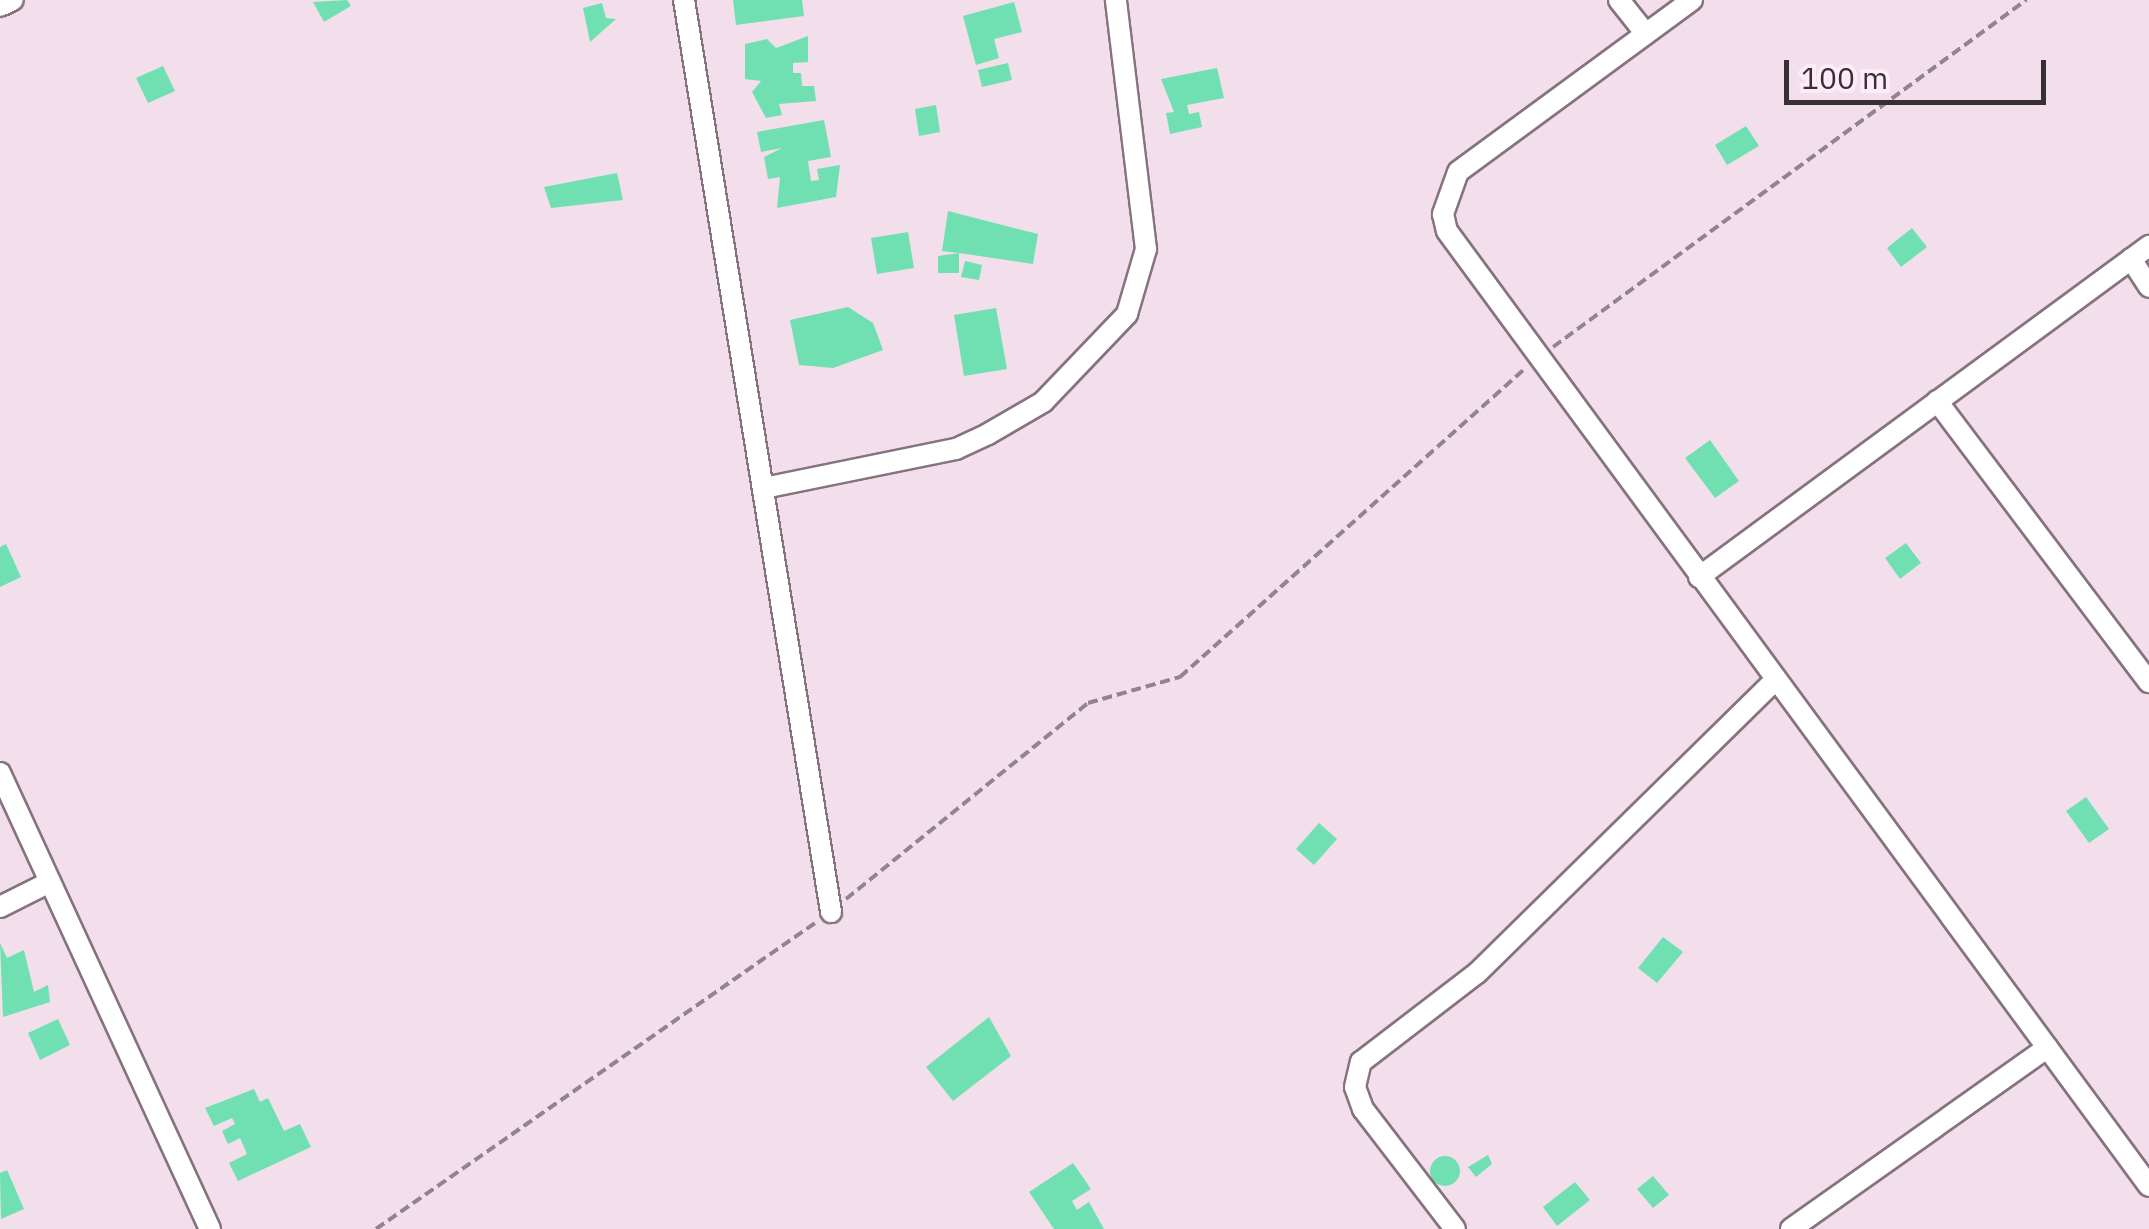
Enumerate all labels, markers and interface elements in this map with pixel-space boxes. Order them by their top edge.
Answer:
scale bar [1789,40,2052,102]
text: 100 m [1801,58,1888,97]

